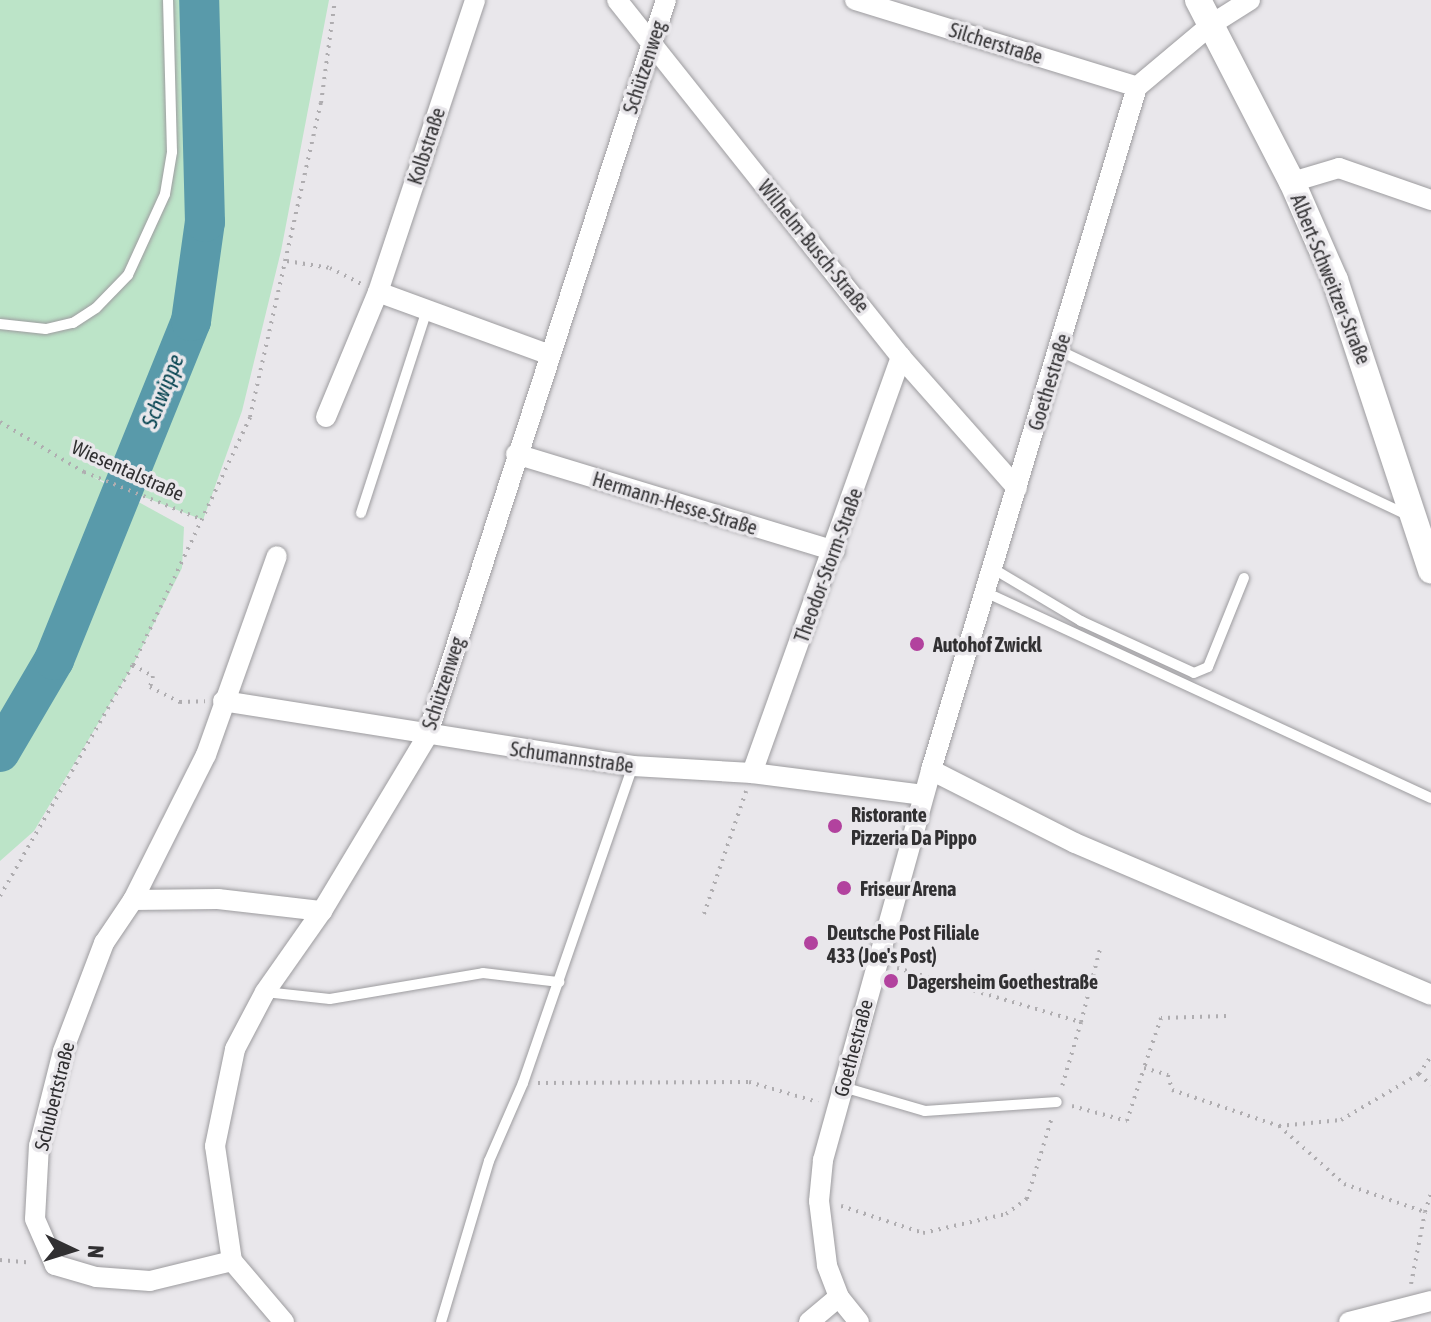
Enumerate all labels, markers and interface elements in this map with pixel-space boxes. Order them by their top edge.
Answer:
street label: Silcherstraße [946,17,1046,69]
street label: Schützenweg [618,18,670,116]
street label: Kolbstraße [402,104,450,188]
street label: Wilhelm-Busch-Straße [753,175,875,317]
street label: Albert-Schweitzer-Straße [1286,190,1376,368]
street label: Goethestraße [1023,331,1075,433]
water label: Schwippe [136,350,190,432]
street label: Wiesentalstraße [68,435,188,505]
street label: Hermann-Hesse-Straße [590,467,760,539]
street label: Theodor-Storm-Straße [789,485,867,645]
place label: Autohof Zwickl [933,632,1042,656]
street label: Schützenweg [417,634,469,732]
marker: Autohof Zwickl [908,635,926,653]
street label: Schumannstraße [509,736,635,778]
place label: Ristorante Pizzeria Da Pippo [851,802,977,849]
marker: Ristorante Pizzeria Da Pippo [826,817,844,835]
place label: Friseur Arena [860,876,956,900]
marker: Friseur Arena [835,879,853,897]
place label: Deutsche Post Filiale 433 (Joe's Post) [827,920,979,967]
marker: Deutsche Post Filiale 433 (Joe's Post) [802,934,820,952]
place label: Dagersheim Goethestraße [907,969,1098,993]
marker: Dagersheim Goethestraße [882,972,900,990]
street label: Goethestraße [829,997,877,1099]
street label: Schubertstraße [29,1039,79,1153]
north arrow [32,1210,112,1290]
text: N [83,1244,109,1259]

